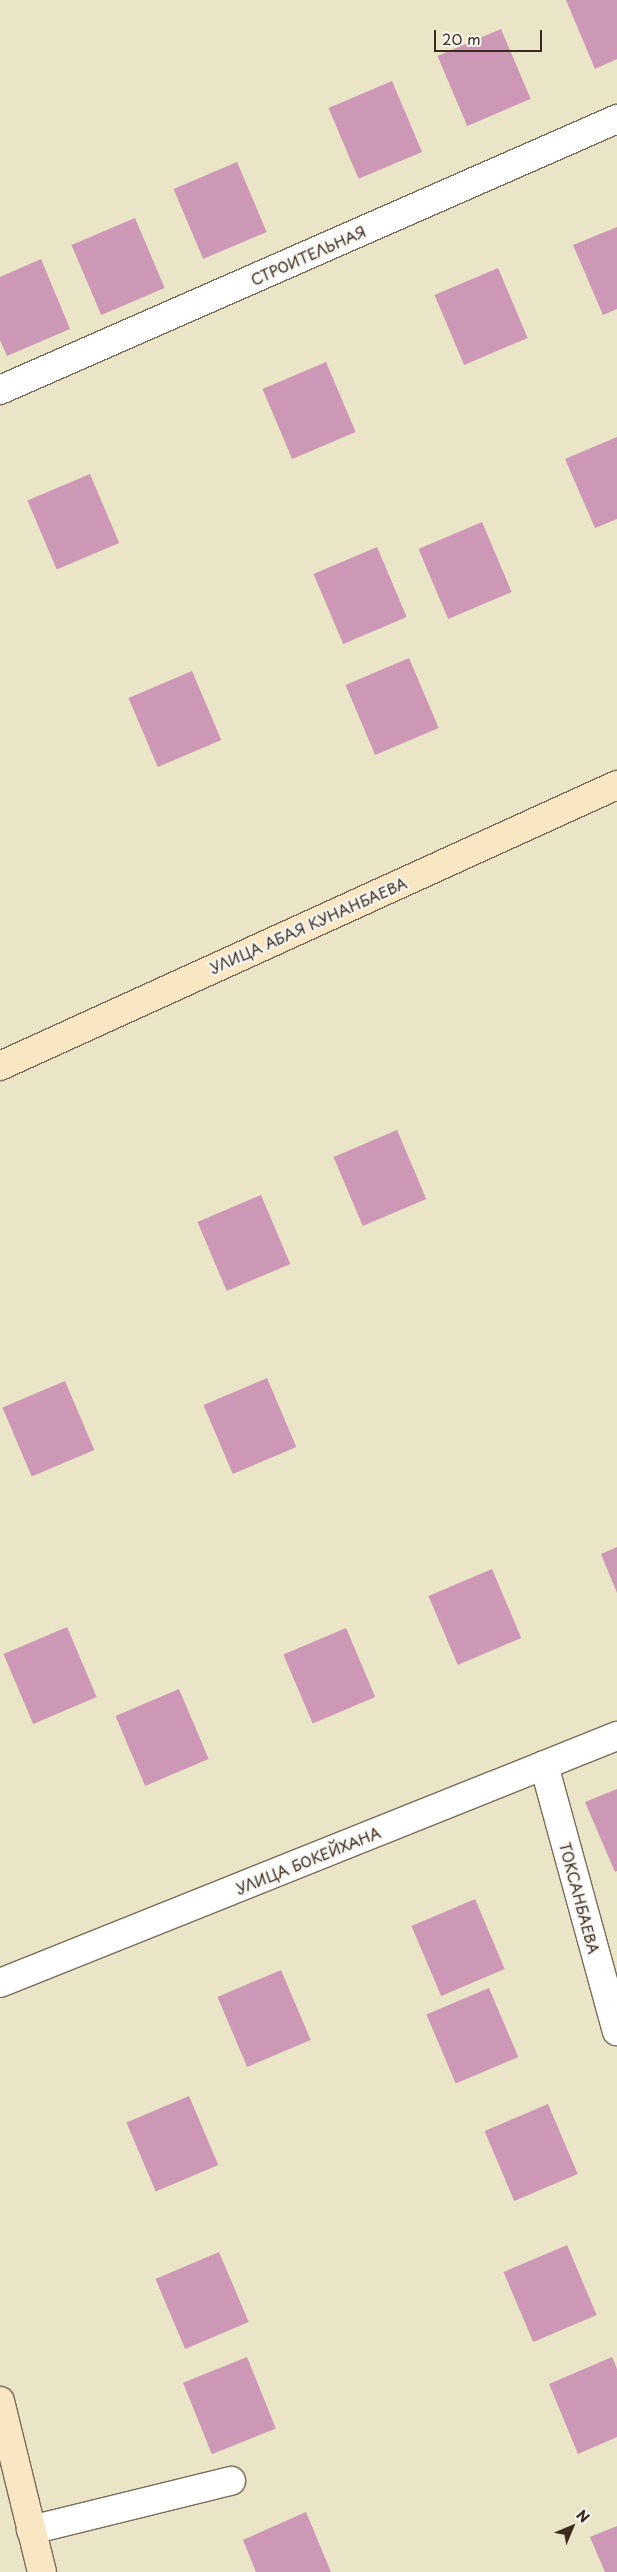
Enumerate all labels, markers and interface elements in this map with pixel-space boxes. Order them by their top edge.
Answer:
scale bar [437,20,544,52]
text: 20 m [442,27,481,50]
street label: СТРОИТЕЛЬНАЯ [248,222,368,288]
street label: УЛИЦА АБАЯ КУНАНБАЕВА [207,873,409,977]
street label: УЛИЦА БОКЕЙХАНА [233,1823,383,1897]
street label: ТОКСАНБАЕВА [556,1840,604,1956]
north arrow [547,2502,597,2552]
text: N [572,2505,594,2527]

